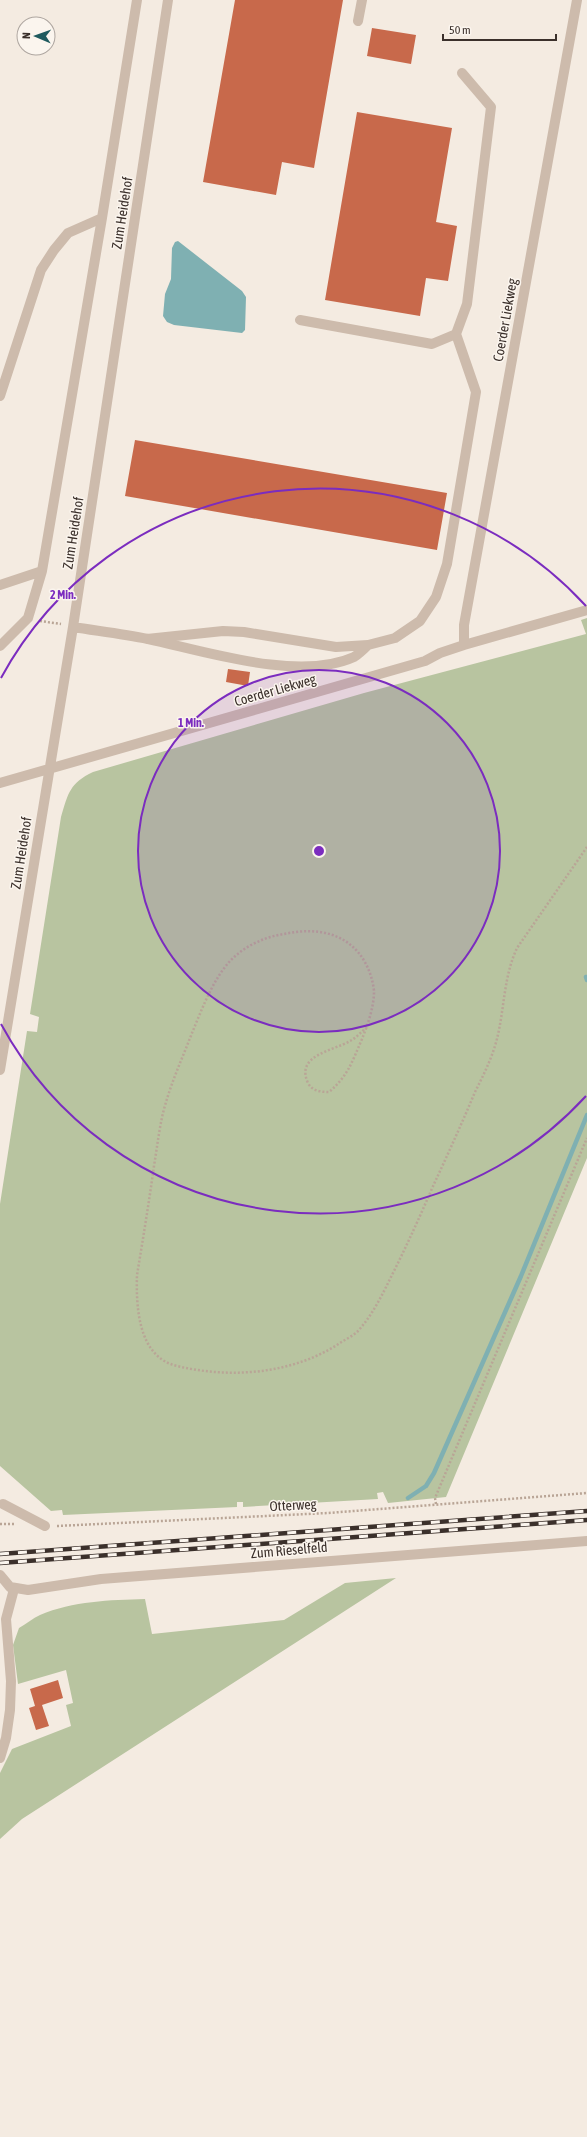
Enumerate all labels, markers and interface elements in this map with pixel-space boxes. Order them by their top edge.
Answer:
north arrow [16,16,56,56]
scale bar [443,16,556,42]
text: 50 m [449,23,471,37]
text: N [20,32,32,39]
street label: Zum Heidehof [108,176,136,250]
street label: Coerder Liekweg [490,277,520,363]
street label: Zum Heidehof [59,496,87,570]
text: 2 Min. [50,588,76,602]
street label: Coerder Liekweg [232,671,318,709]
text: 1 Min. [178,716,204,730]
street label: Zum Heidehof [7,816,35,890]
centre of rings [312,844,326,858]
street label: Otterweg [269,1496,317,1514]
street label: Zum Rieselfeld [250,1539,328,1561]

